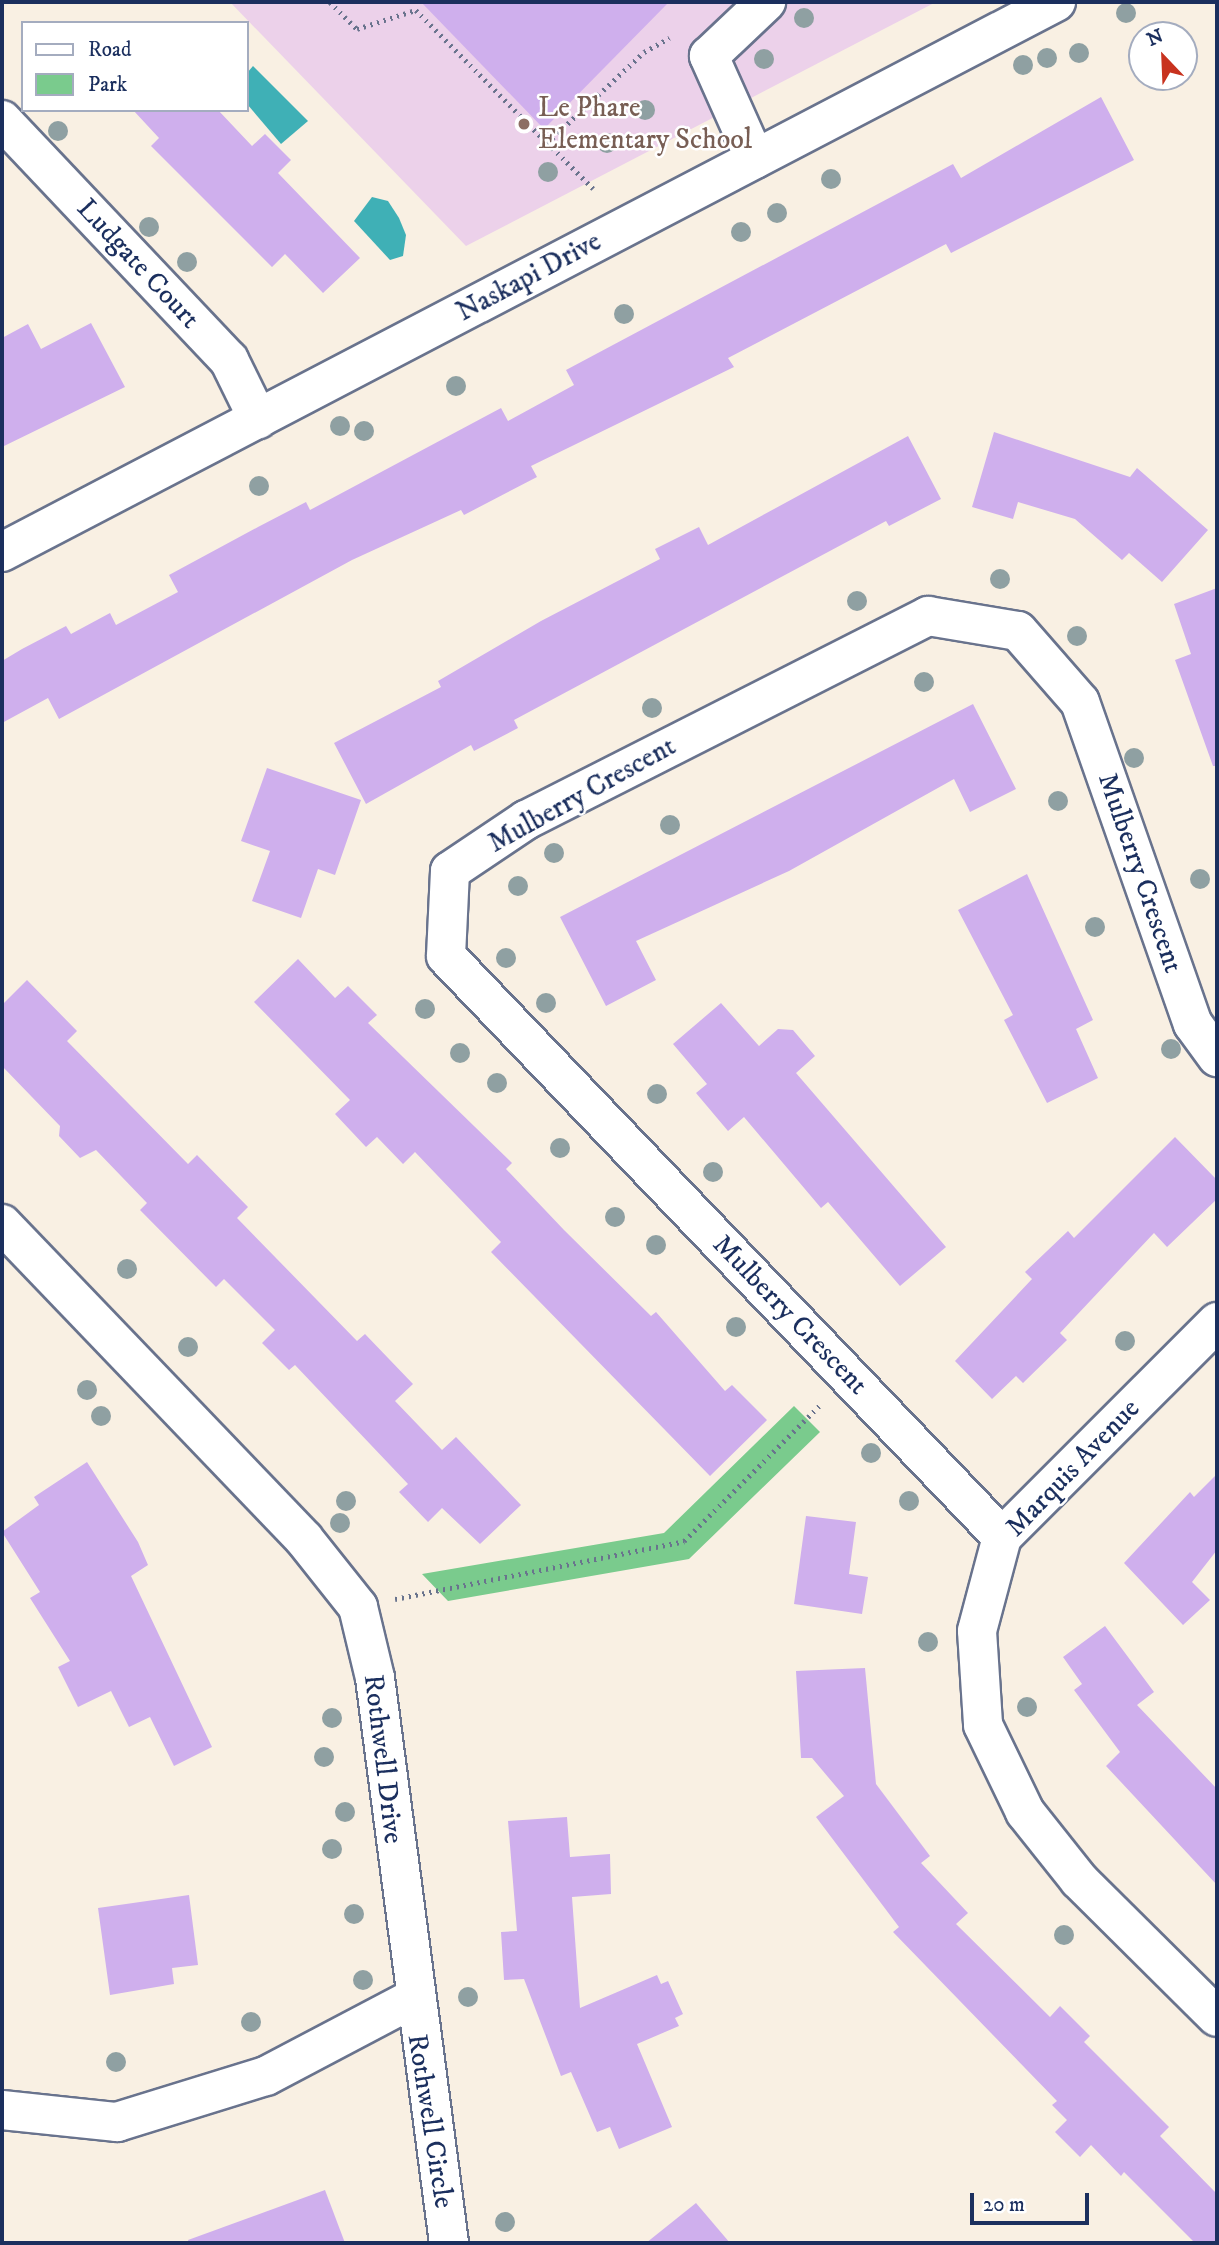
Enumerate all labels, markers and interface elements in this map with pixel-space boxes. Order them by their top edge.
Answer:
legend [21,21,248,112]
north arrow [1128,21,1198,91]
text: N [1144,24,1167,52]
text: Road [88,37,132,63]
text: Park [88,72,127,98]
place label: Le Phare Elementary School [538,91,752,157]
marker: Le Phare Elementary School [516,116,532,132]
street label: Ludgate Court [69,192,207,336]
street label: Naskapi Drive [451,225,607,329]
street label: Mulberry Crescent [483,730,681,860]
street label: Mulberry Crescent [1090,769,1190,977]
street label: Mulberry Crescent [705,1228,875,1402]
street label: Marquis Avenue [999,1392,1147,1544]
street label: Rothwell Drive [356,1672,410,1846]
street label: Rothwell Circle [400,2032,460,2210]
scale bar [974,2178,1093,2222]
text: 20 m [983,2192,1025,2218]

